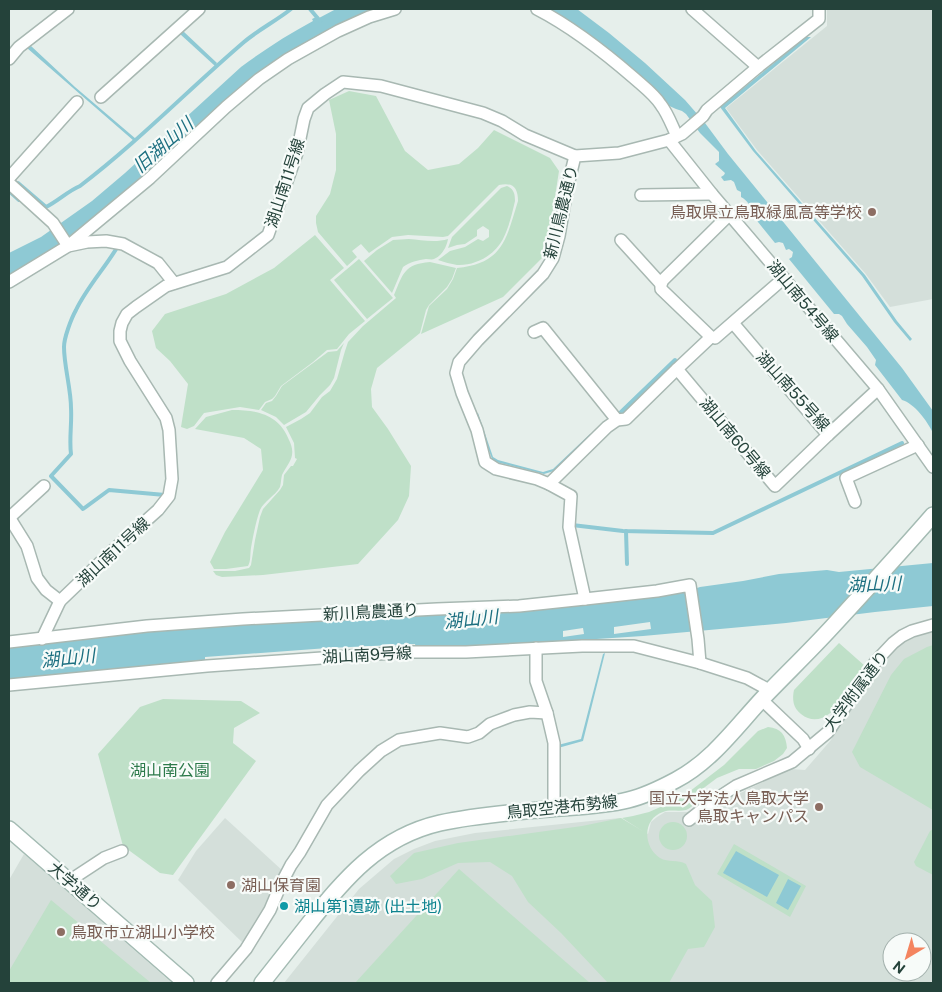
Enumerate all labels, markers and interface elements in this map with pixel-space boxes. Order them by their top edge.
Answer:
water label: 旧湖山川 [129,112,199,177]
street label: 湖山南11号線 [262,136,308,230]
street label: 新川鳥農通り [540,163,582,261]
place label: 鳥取県立鳥取緑風高等学校 [670,203,862,222]
marker: 鳥取県立鳥取緑風高等学校 [866,206,878,218]
street label: 湖山南54号線 [763,256,843,346]
street label: 湖山南55号線 [752,347,834,435]
street label: 湖山南60号線 [696,394,774,482]
street label: 湖山南11号線 [73,513,153,591]
water label: 湖山川 [847,572,903,595]
street label: 新川鳥農通り [323,600,419,624]
water label: 湖山川 [443,606,501,632]
street label: 湖山南9号線 [322,643,412,667]
water label: 湖山川 [40,645,98,671]
street label: 大学附属通り [820,647,892,735]
park label: 湖山南公園 [130,761,210,780]
place label: 国立大学法人鳥取大学 鳥取キャンパス [649,789,809,826]
street label: 鳥取空港布勢線 [505,792,619,822]
marker: 国立大学法人鳥取大学 鳥取キャンパス [813,801,825,813]
street label: 大学通り [45,858,105,914]
place label: 湖山保育園 [241,876,321,895]
marker: 湖山保育園 [225,879,237,891]
place label: 湖山第1遺跡 (出土地) [294,897,442,916]
marker: 湖山第1遺跡 (出土地) [278,900,290,912]
place label: 鳥取市立湖山小学校 [71,923,215,942]
marker: 鳥取市立湖山小学校 [55,926,67,938]
north arrow [882,932,932,982]
text: N [890,958,908,977]

